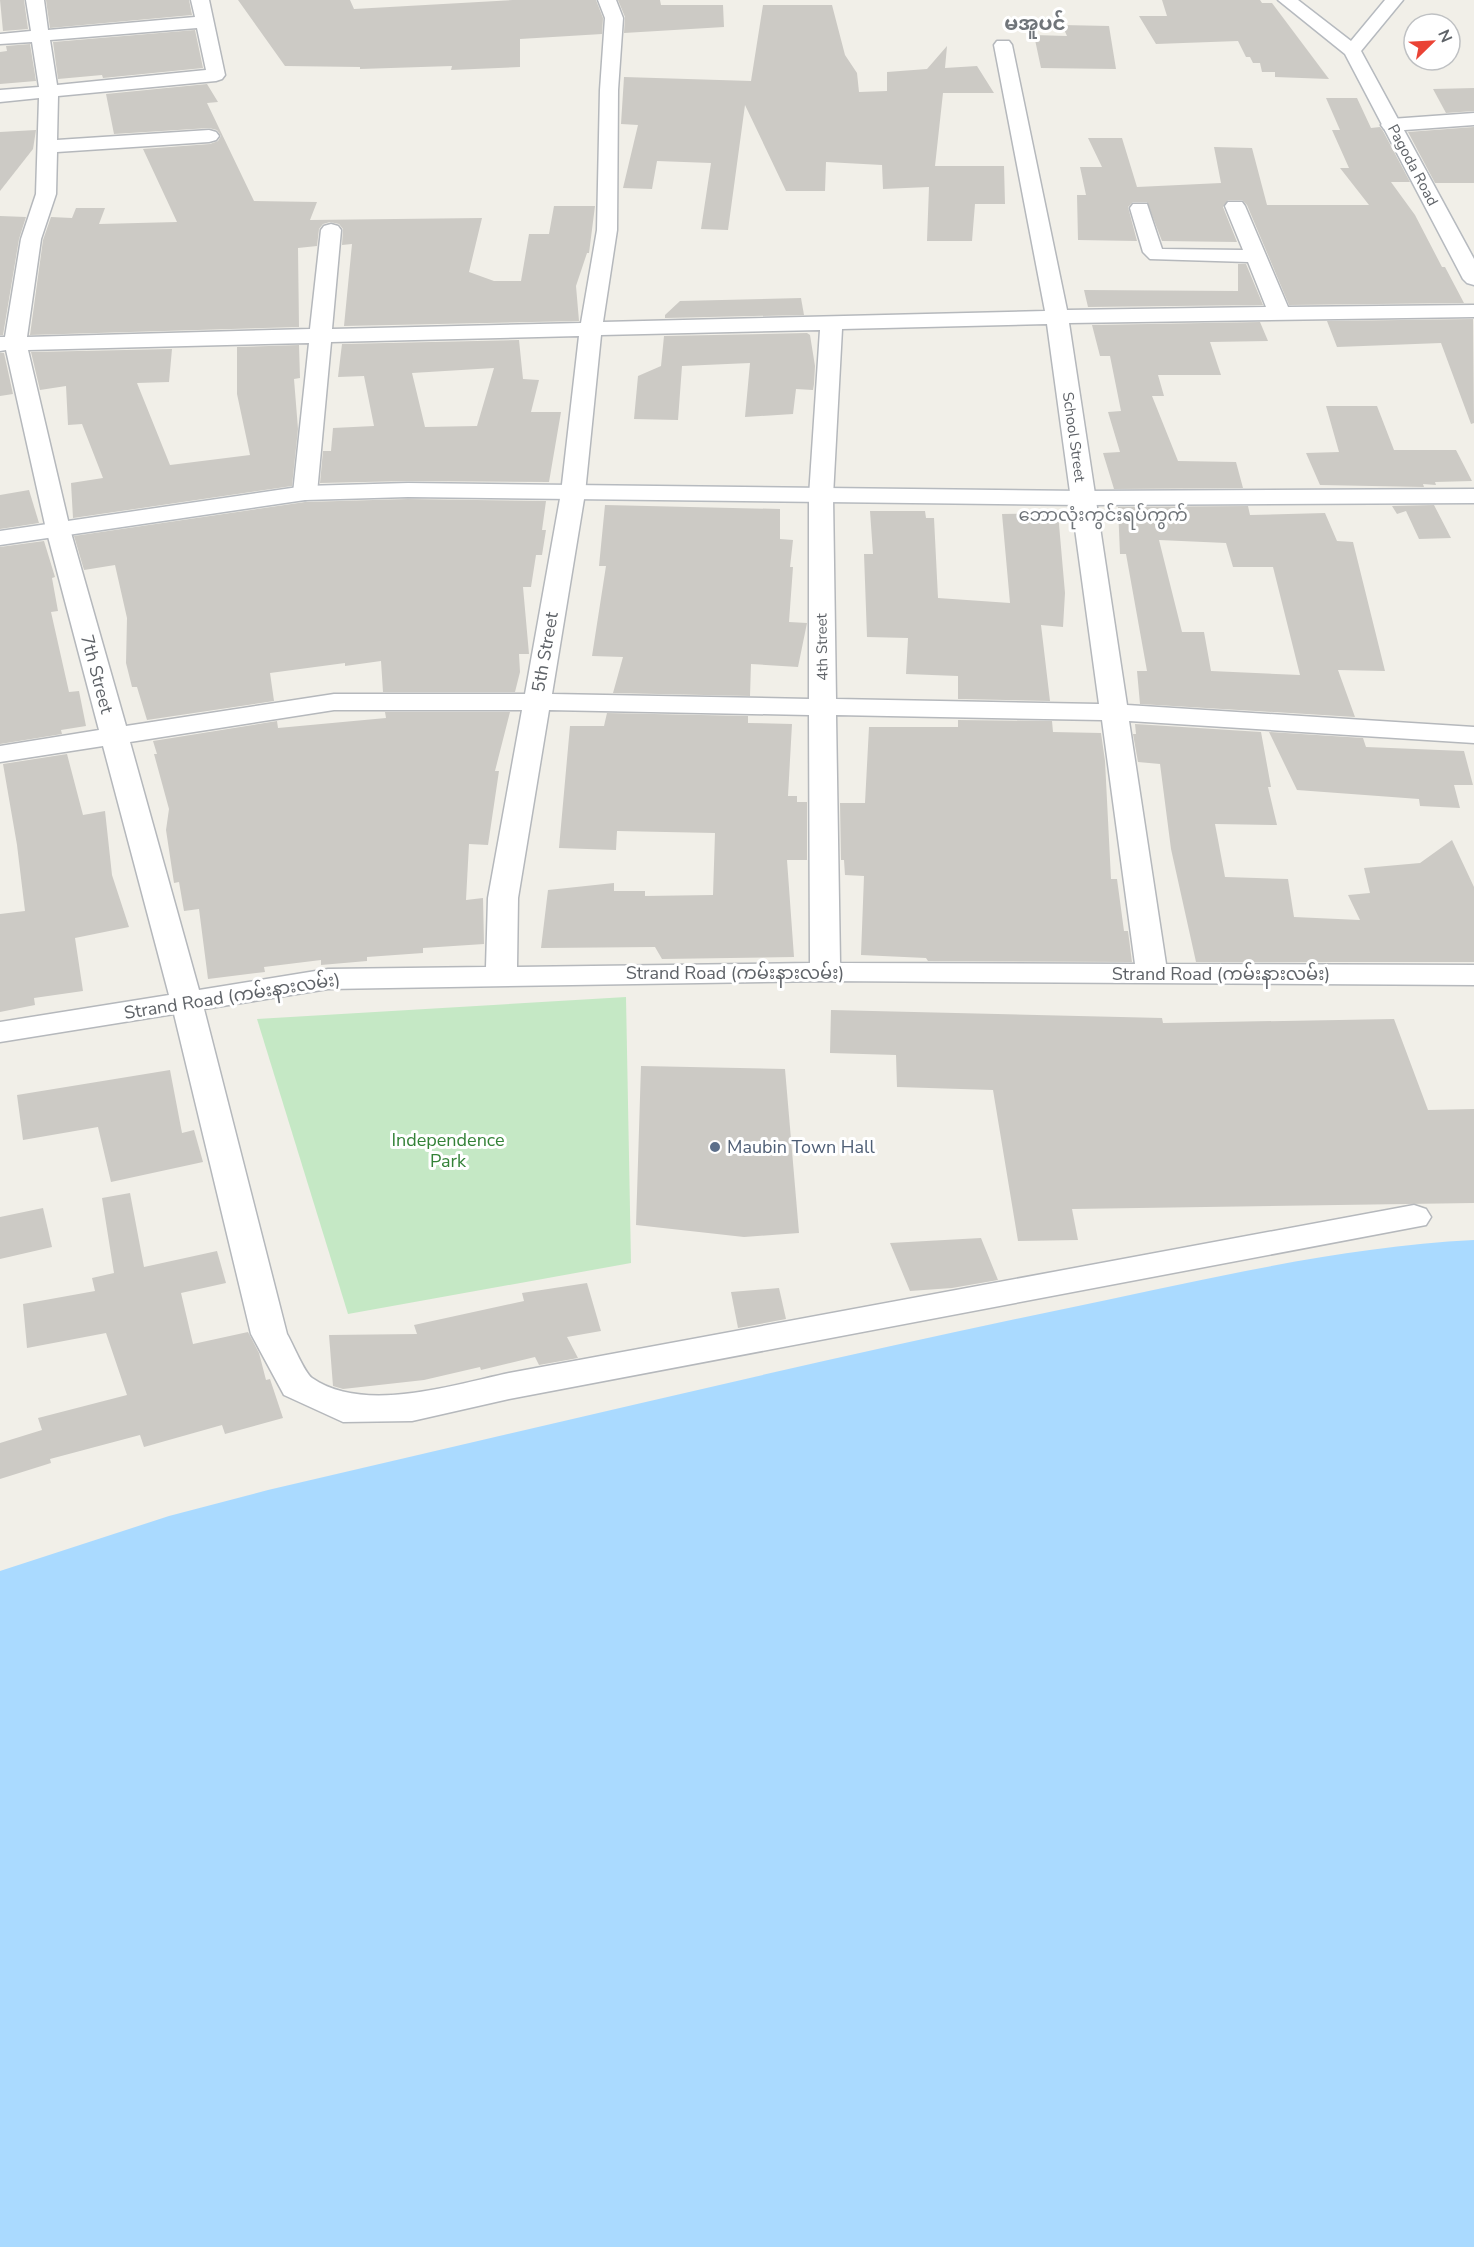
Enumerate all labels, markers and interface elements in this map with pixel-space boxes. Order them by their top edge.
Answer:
district label: မအူပင် [1004,10,1066,39]
north arrow [1402,12,1462,72]
text: N [1432,26,1457,46]
street label: Pagoda Road [1383,121,1443,209]
street label: School Street [1058,391,1090,484]
district label: ဘောလုံးကွင်းရပ်ကွက် [1018,502,1188,530]
street label: 5th Street [526,609,564,694]
street label: 4th Street [811,612,833,681]
street label: 7th Street [75,632,119,717]
street label: Strand Road (ကမ်းနားလမ်း) [626,960,844,988]
street label: Strand Road (ကမ်းနားလမ်း) [1112,961,1330,989]
street label: Strand Road (ကမ်းနားလမ်း) [122,966,342,1028]
park label: Independence Park [391,1128,505,1173]
place label: Maubin Town Hall [727,1135,875,1159]
marker: Maubin Town Hall [708,1140,722,1154]

